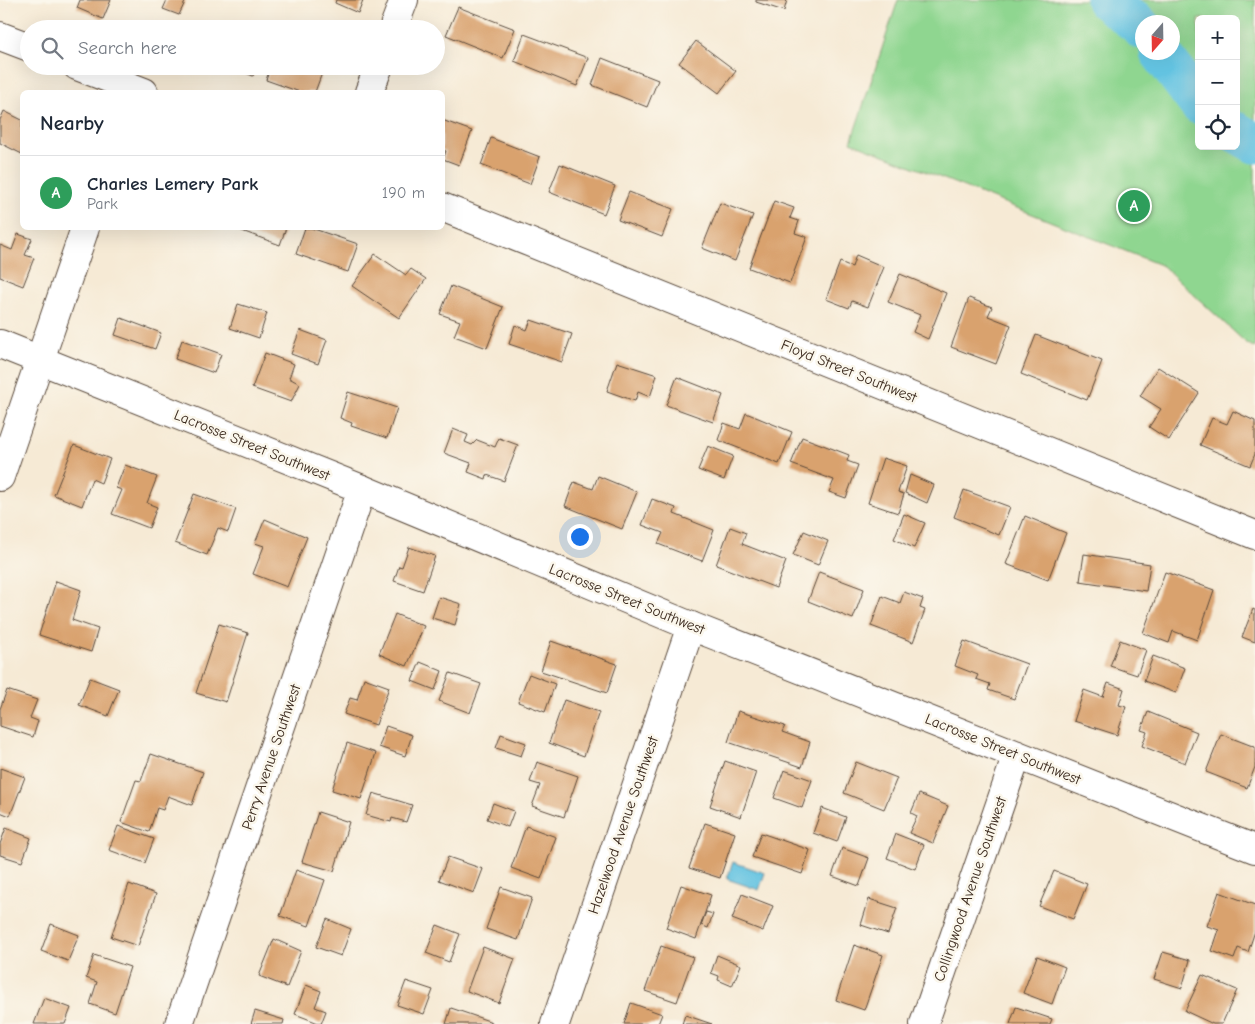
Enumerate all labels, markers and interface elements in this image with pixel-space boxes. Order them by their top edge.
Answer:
north arrow [1135,15,1180,60]
map controls [1195,15,1240,150]
button: + [1195,15,1240,60]
search box [20,20,445,75]
icon: search [38,34,66,62]
text: Search here [78,37,177,59]
button: − [1195,60,1240,105]
button: locate [1195,105,1240,150]
text: Nearby [40,111,104,135]
text: Charles Lemery Park [87,173,258,195]
text: A [52,184,60,202]
text: 190 m [382,184,425,202]
pin: A [1118,187,1150,225]
text: Park [87,195,118,213]
street label: Floyd Street Southwest [779,336,920,407]
street label: Lacrosse Street Southwest [172,406,333,485]
your location [567,524,593,550]
street label: Lacrosse Street Southwest [547,560,708,639]
street label: Perry Avenue Southwest [238,681,305,832]
street label: Lacrosse Street Southwest [923,710,1084,789]
street label: Hazelwood Avenue Southwest [584,733,662,916]
street label: Collingwood Avenue Southwest [930,793,1010,984]

